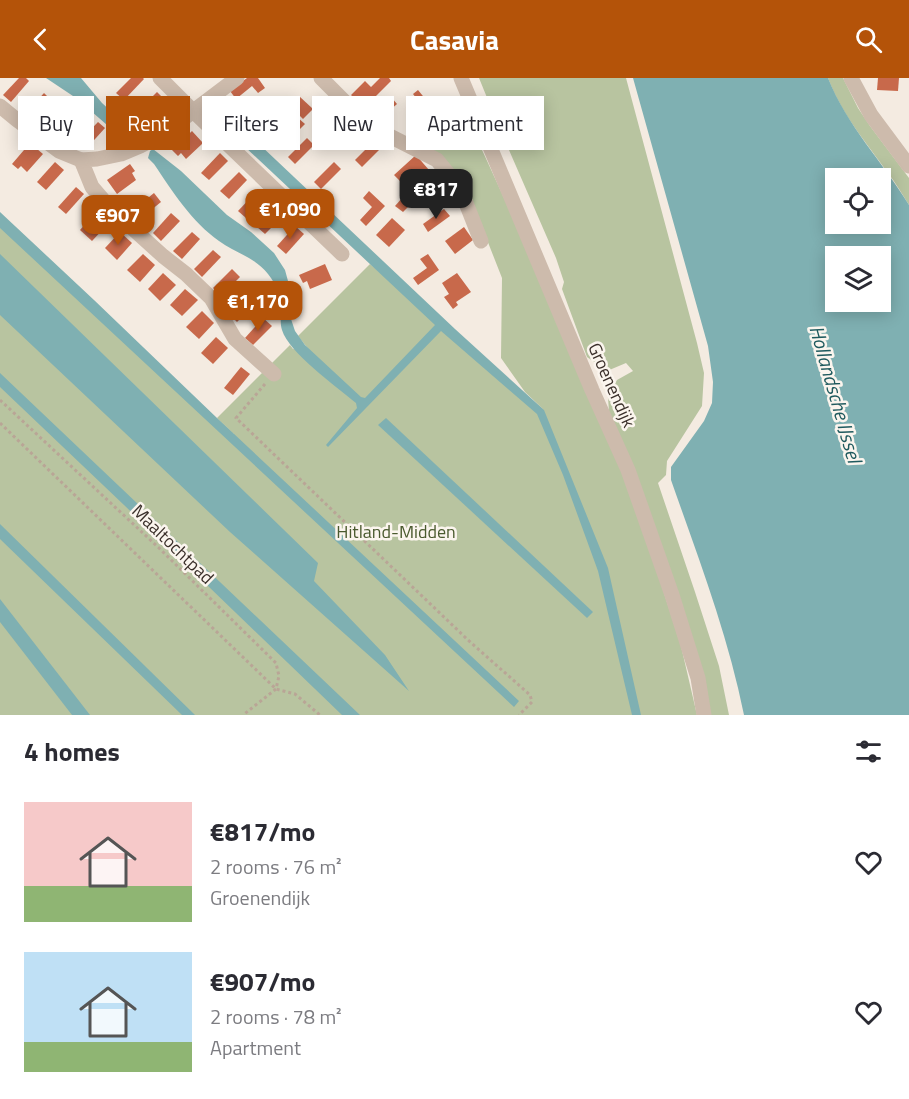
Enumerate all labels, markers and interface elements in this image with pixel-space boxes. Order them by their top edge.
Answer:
text: Casavia [410,19,499,60]
icon: back [24,23,57,56]
icon: search [852,23,885,56]
chip: Buy [18,96,94,150]
chip: Rent [106,96,190,150]
chip: Filters [202,96,300,150]
chip: New [312,96,394,150]
chip: Apartment [406,96,544,150]
map controls [825,168,891,312]
button: locate [825,168,891,234]
pin: €817 [400,169,472,220]
text: €817 [414,173,458,204]
pin: €1,090 [241,189,339,240]
text: €1,090 [259,193,321,224]
pin: €907 [82,195,154,246]
text: €907 [96,199,140,230]
button: layers [825,246,891,312]
pin: €1,170 [209,281,307,332]
text: €1,170 [227,285,289,316]
water label: Hollandsche IJssel [802,322,871,469]
street label: Groenendijk [581,338,643,432]
street label: Maaltochtpad [126,498,220,590]
park label: Hitland-Midden [336,518,456,545]
text: 4 homes [24,732,120,771]
icon: filters [852,735,885,768]
text: €817/mo [210,812,315,851]
icon: home [72,826,144,898]
icon: heart [852,846,885,879]
text: 2 rooms · 76 m² [210,851,342,882]
text: Groenendijk [210,882,310,913]
text: €907/mo [210,962,315,1001]
icon: home [72,976,144,1048]
icon: heart [852,996,885,1029]
text: 2 rooms · 78 m² [210,1001,342,1032]
text: Apartment [210,1032,301,1063]

